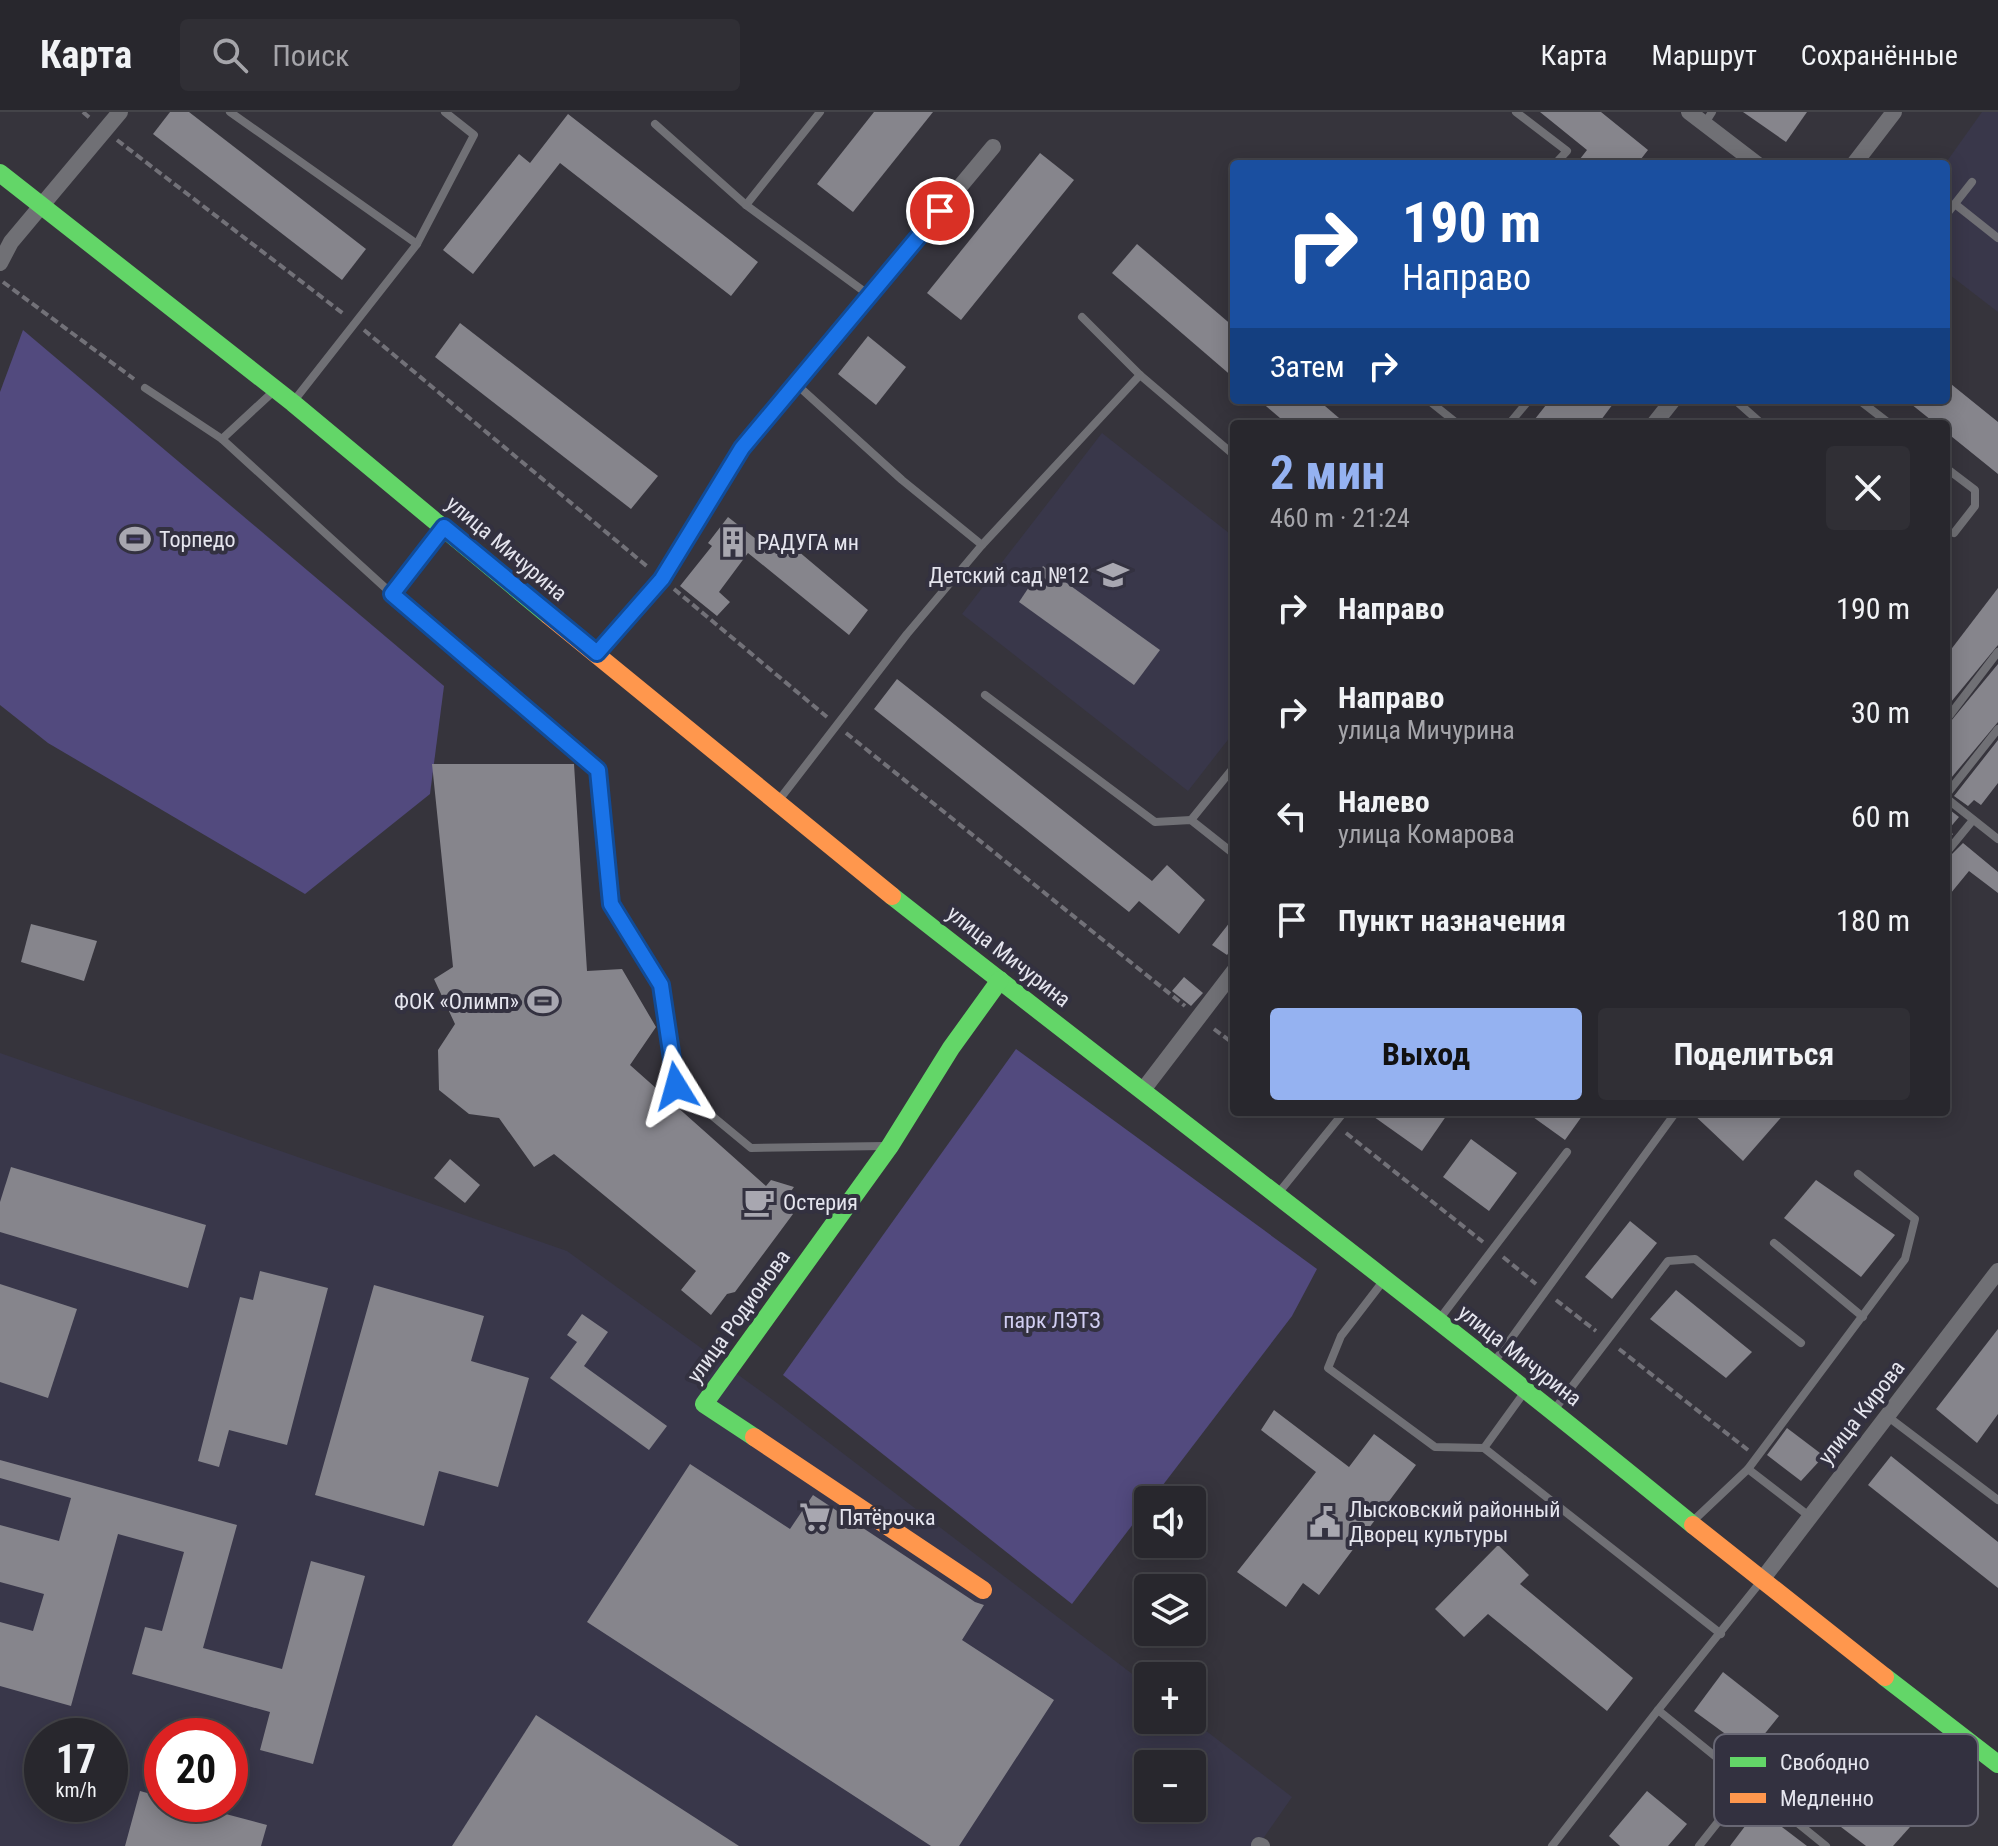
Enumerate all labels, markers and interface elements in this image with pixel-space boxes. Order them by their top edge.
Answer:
search box [180,19,740,91]
text: Карта [40,33,132,77]
icon: search [208,33,252,77]
text: Поиск [272,38,349,73]
text: Карта [1541,39,1607,72]
text: Маршрут [1651,39,1757,72]
text: Сохранённые [1801,39,1958,72]
pin [906,177,974,245]
icon: arrive [918,189,962,233]
text: 190 m [1402,190,1541,256]
icon: right [1270,192,1374,296]
text: Направо [1402,257,1531,299]
icon: right [1361,344,1405,388]
text: Затем [1270,349,1345,384]
text: 2 мин [1270,444,1385,501]
button: close [1826,446,1910,530]
street label: улица Мичурина [441,491,572,606]
text: 460 m · 21:24 [1270,503,1410,533]
sports icon: Торпедо [118,522,152,556]
building icon: РАДУГА мн [716,525,750,559]
place label: Торпедо [159,527,236,552]
place label: РАДУГА мн [757,530,859,555]
school or university icon: Детский сад №12 [1096,558,1130,592]
place label: Детский сад №12 [929,563,1089,588]
icon: right [1270,586,1314,630]
text: Направо [1338,591,1444,626]
text: 190 m [1836,591,1910,626]
text: Направо [1338,680,1444,715]
icon: right [1270,690,1314,734]
text: 30 m [1851,695,1910,730]
text: улица Мичурина [1338,715,1515,745]
text: Налево [1338,784,1430,819]
icon: left [1270,794,1314,838]
text: 60 m [1851,799,1910,834]
text: улица Комарова [1338,819,1515,849]
icon: arrive [1270,898,1314,942]
street label: улица Мичурина [942,900,1075,1012]
text: Пункт назначения [1338,903,1566,938]
text: 180 m [1836,903,1910,938]
sports icon: ФОК «Олимп» [526,984,560,1018]
place label: ФОК «Олимп» [394,989,519,1014]
button: Выход [1270,1008,1582,1100]
button: Поделиться [1598,1008,1910,1100]
position arrow [634,1044,718,1128]
cafe icon: Остерия [742,1185,776,1219]
place label: Остерия [783,1190,858,1215]
street label: улица Родионова [682,1245,795,1388]
street label: улица Мичурина [1453,1299,1586,1411]
park label: парк ЛЭТЗ [1003,1308,1101,1333]
street label: улица Кирова [1813,1355,1910,1469]
map controls [1134,1486,1206,1822]
button: sound [1134,1486,1206,1558]
place label: Лысковский районный Дворец культуры [1349,1497,1561,1547]
supermarket icon: Пятёрочка [798,1500,832,1534]
place label: Пятёрочка [839,1505,936,1530]
public building icon: Лысковский районный Дворец культуры [1308,1505,1342,1539]
button: layers [1134,1574,1206,1646]
button: + [1134,1662,1206,1734]
speed limit sign: 20 [144,1718,248,1822]
legend [1714,1734,1978,1826]
text: 17 [56,1736,96,1783]
button: − [1134,1750,1206,1822]
text: Свободно [1780,1750,1870,1775]
text: km/h [55,1778,97,1802]
text: Медленно [1780,1786,1874,1811]

